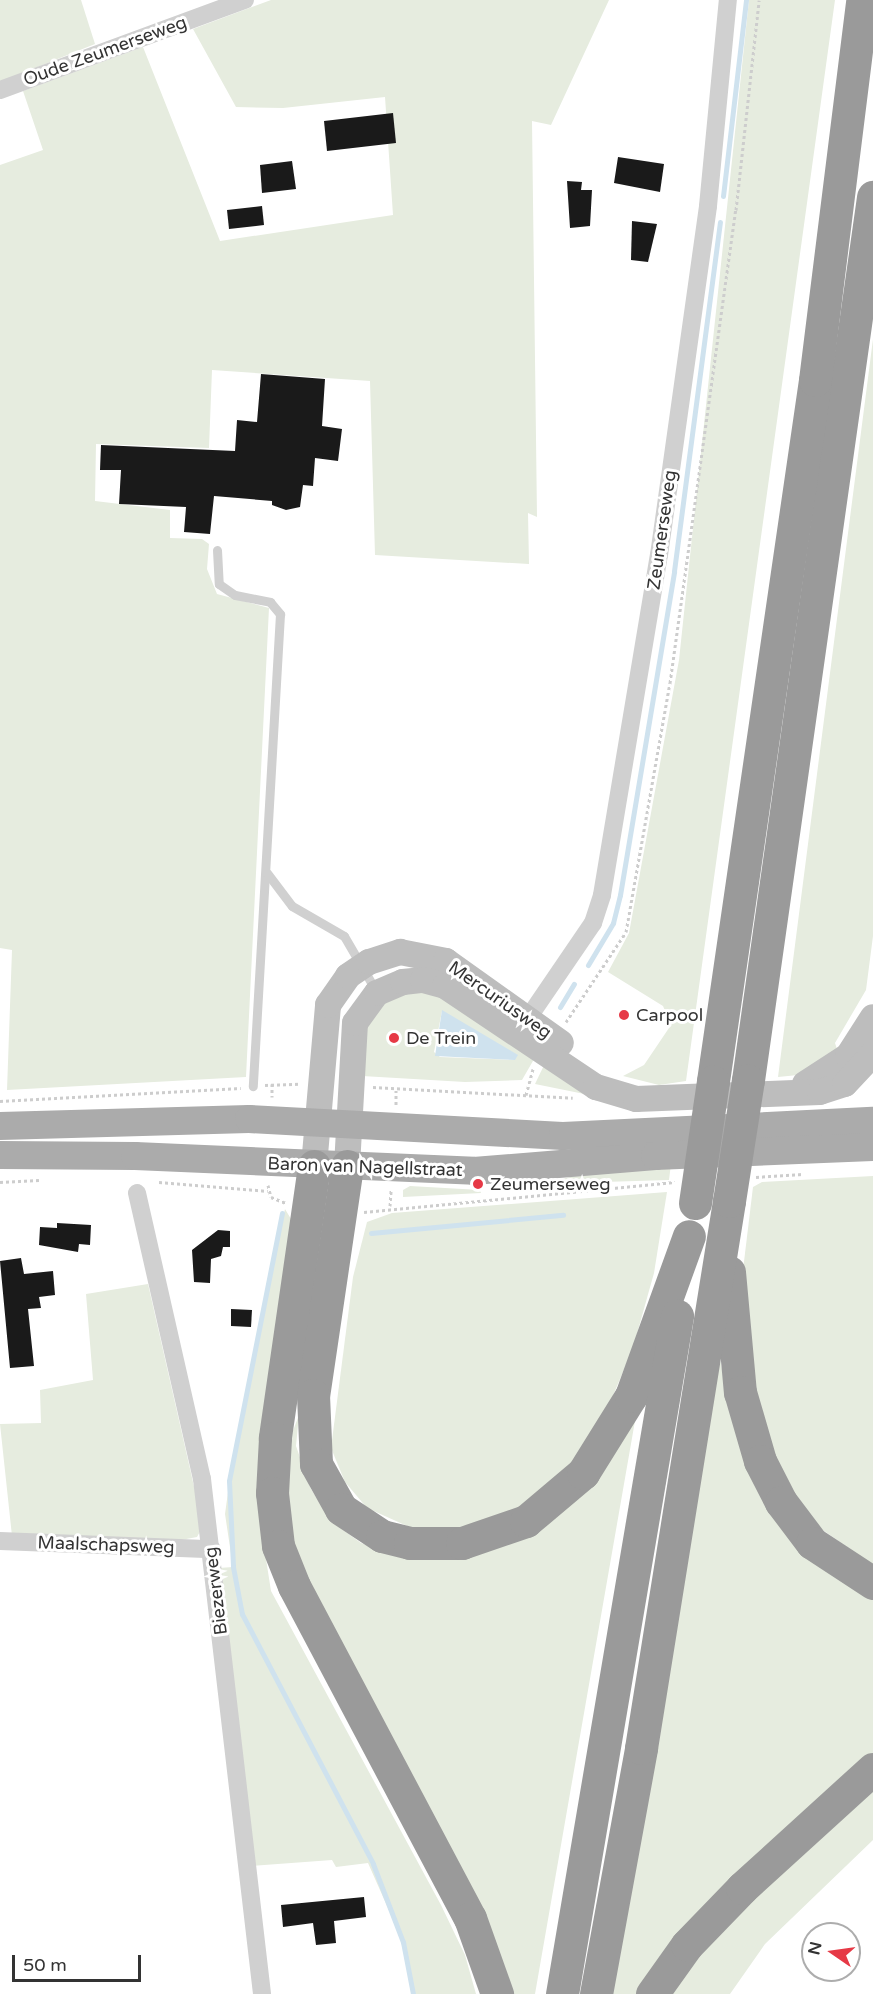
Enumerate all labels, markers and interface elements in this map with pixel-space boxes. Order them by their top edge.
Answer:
street label: Oude Zeumerseweg [20,11,190,91]
street label: Zeumerseweg [643,469,681,591]
street label: Mercuriusweg [444,956,556,1044]
place label: Carpool [636,1004,703,1026]
marker: Carpool [617,1008,631,1022]
place label: De Trein [406,1027,476,1049]
marker: De Trein [387,1031,401,1045]
street label: Baron van Nagellstraat [267,1153,463,1181]
place label: Zeumerseweg [490,1173,611,1195]
marker: Zeumerseweg [471,1177,485,1191]
street label: Maalschapsweg [37,1532,175,1558]
street label: Biezerweg [200,1546,232,1636]
north arrow [801,1922,861,1982]
text: N [804,1940,827,1957]
scale bar [15,1943,144,1981]
text: 50 m [23,1954,67,1976]

